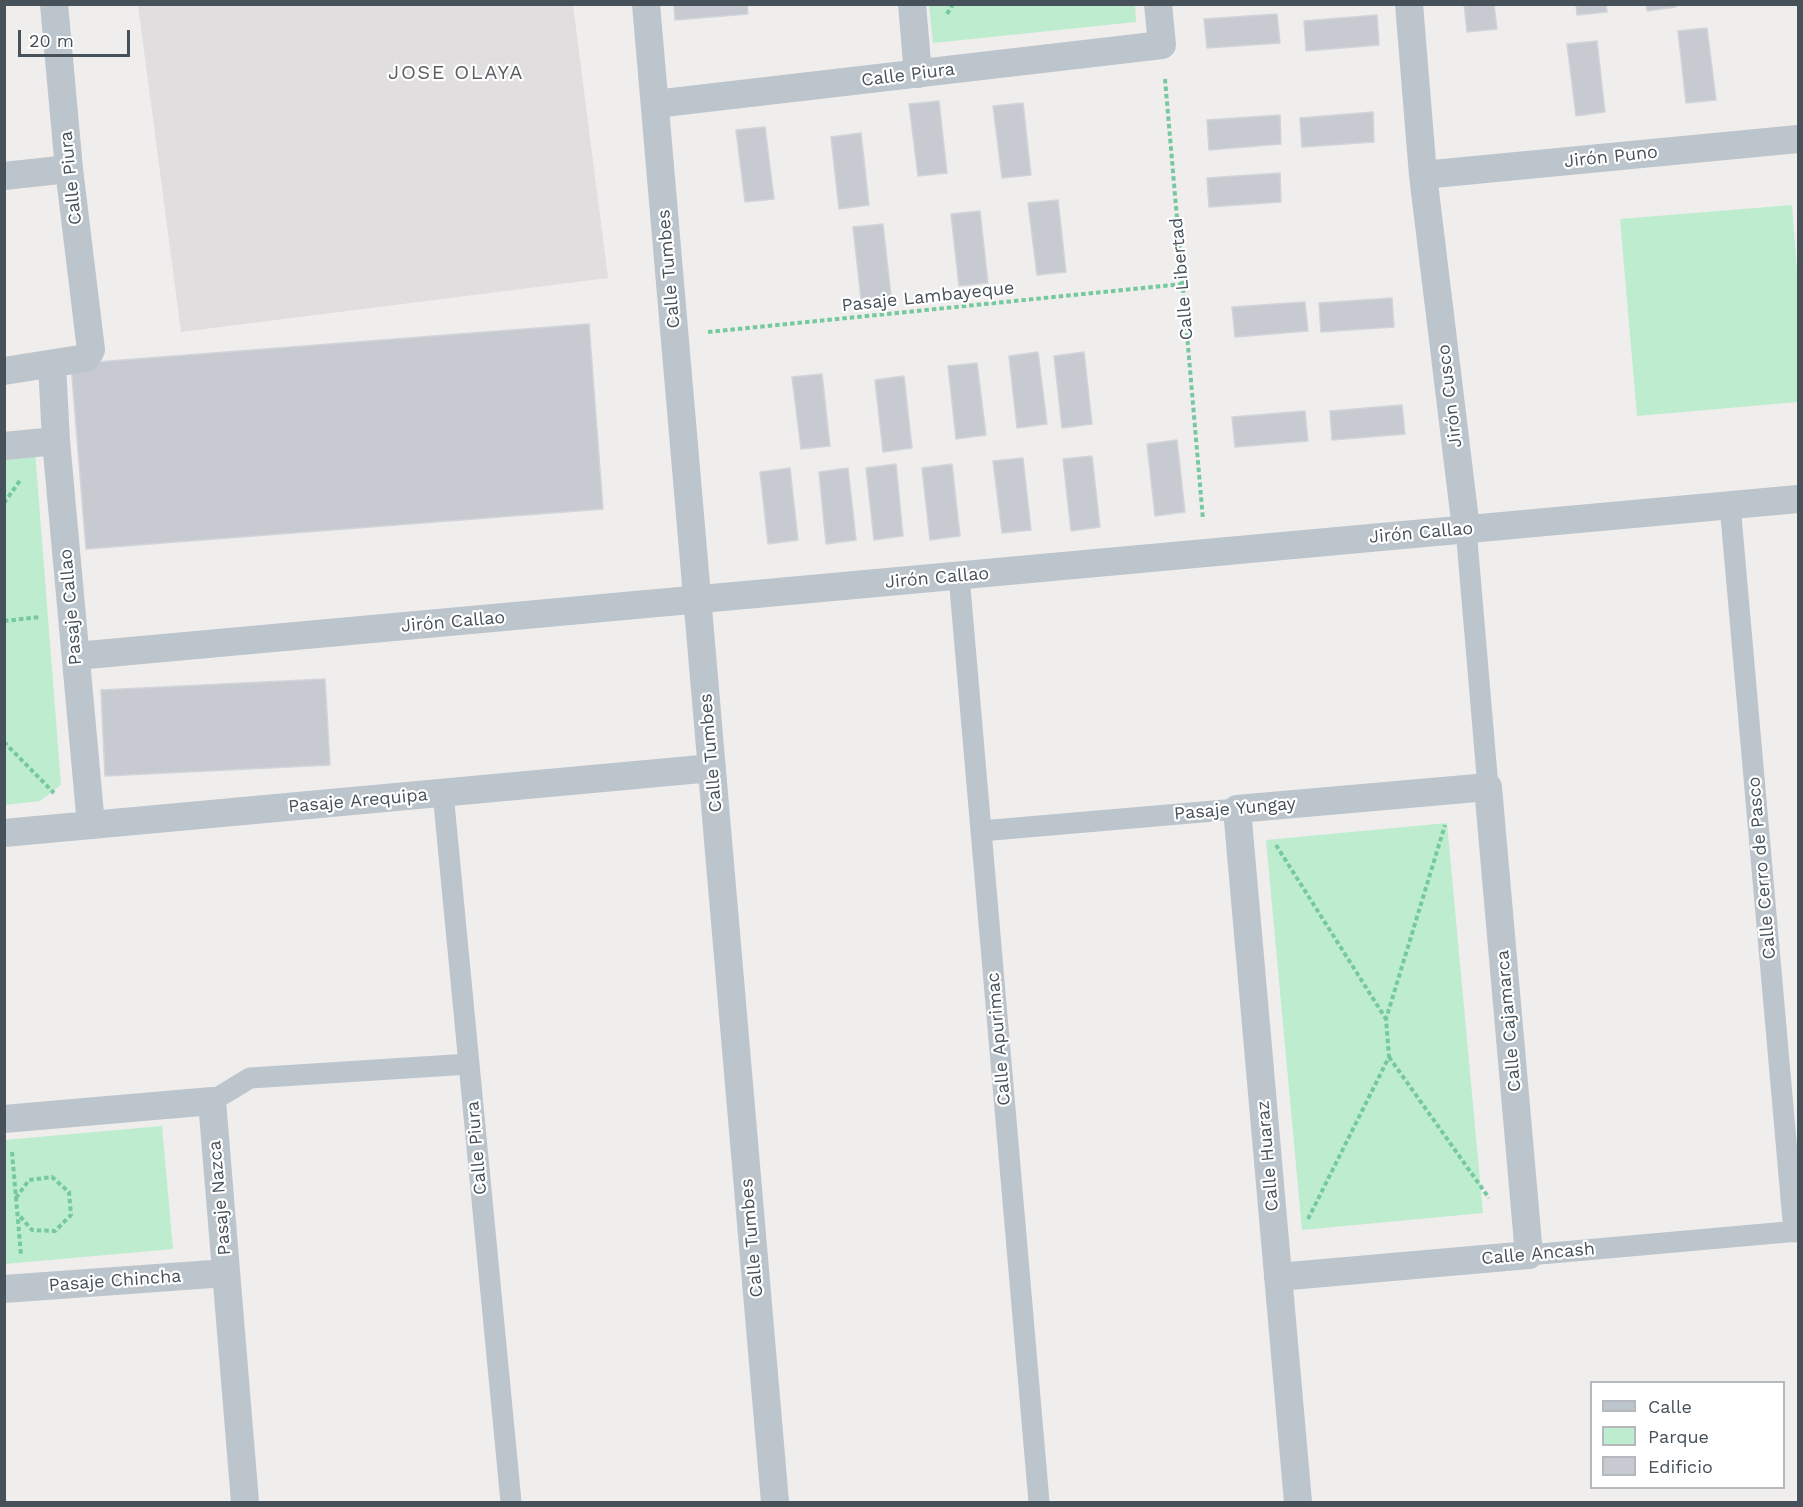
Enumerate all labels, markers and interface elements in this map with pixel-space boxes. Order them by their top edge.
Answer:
scale bar [21,18,134,56]
text: 20 m [29,30,74,51]
street label: Calle Piura [860,59,956,91]
district label: JOSE OLAYA [388,61,524,85]
street label: Calle Piura [55,130,87,226]
street label: Jirón Puno [1563,141,1659,173]
street label: Calle Tumbes [653,209,685,329]
street label: Calle Libertad [1166,217,1198,341]
street label: Pasaje Lambayeque [841,277,1015,317]
street label: Jirón Cusco [1433,343,1467,449]
street label: Jirón Callao [1368,518,1474,548]
street label: Pasaje Callao [55,548,87,666]
street label: Jirón Callao [884,563,990,593]
street label: Jirón Callao [400,607,506,637]
street label: Calle Tumbes [695,693,727,813]
street label: Calle Cerro de Pasco [1743,776,1781,960]
street label: Pasaje Arequipa [287,784,429,818]
street label: Pasaje Yungay [1173,793,1297,825]
street label: Calle Cajamarca [1492,949,1526,1093]
street label: Calle Apurimac [982,971,1016,1107]
street label: Calle Piura [462,1100,492,1196]
street label: Calle Huaraz [1252,1100,1284,1212]
street label: Pasaje Nazca [204,1140,236,1256]
street label: Calle Tumbes [736,1178,768,1298]
street label: Calle Ancash [1480,1238,1596,1270]
street label: Pasaje Chincha [48,1266,182,1296]
legend [1590,1381,1785,1489]
text: Calle [1648,1396,1692,1417]
text: Parque [1648,1426,1709,1447]
text: Edificio [1648,1456,1713,1477]

